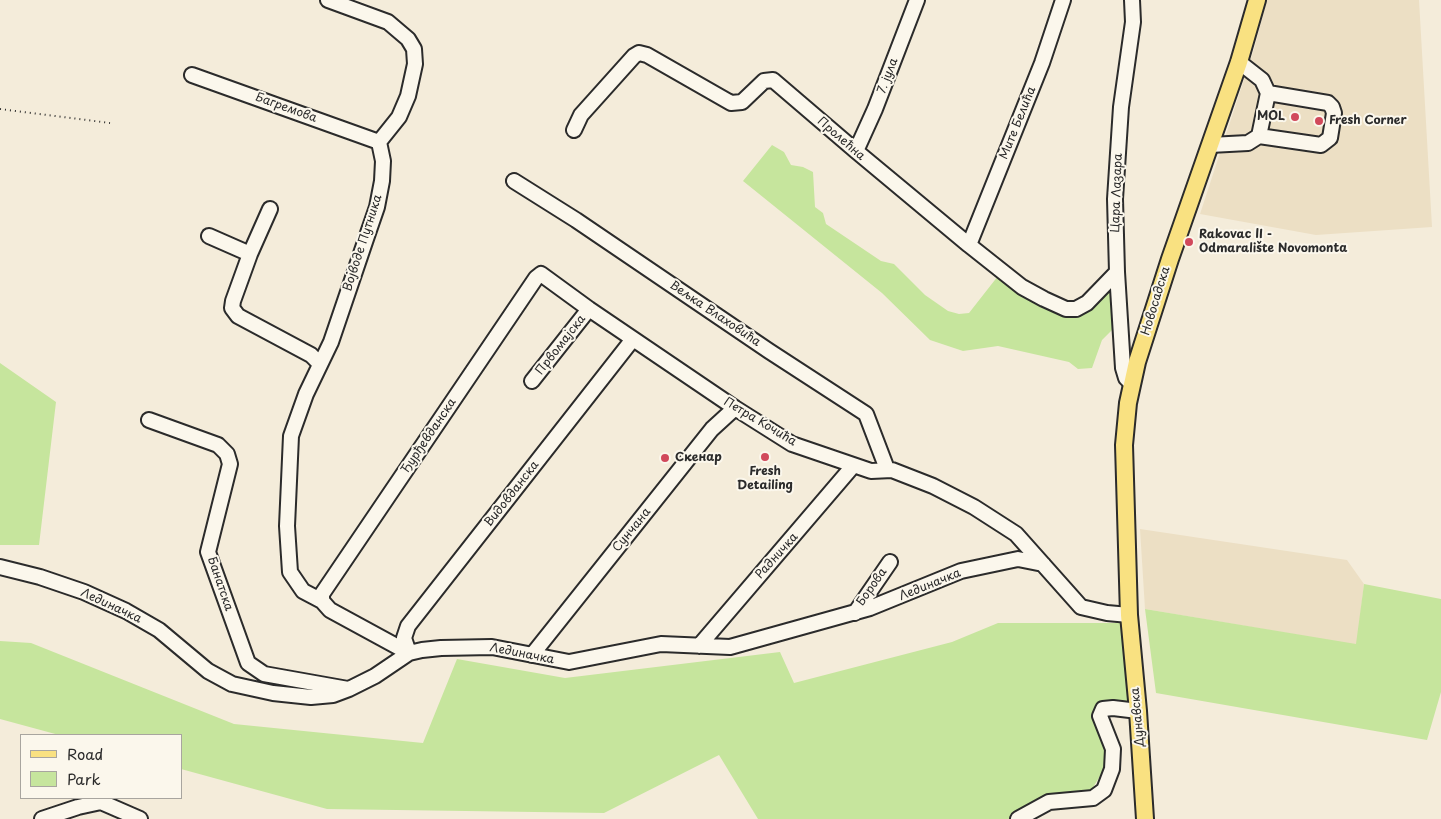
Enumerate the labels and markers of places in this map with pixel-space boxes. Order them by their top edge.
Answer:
place label: MOL [1257,110,1285,124]
marker: MOL [1289,111,1301,123]
place label: Fresh Corner [1329,114,1407,128]
marker: Fresh Corner [1313,115,1325,127]
place label: Rakovac II - Odmaralište Novomonta [1199,228,1347,256]
marker: Rakovac II - Odmaralište Novomonta [1183,236,1195,248]
place label: Скенар [675,451,722,465]
marker: Fresh Detailing [759,451,771,463]
marker: Скенар [659,452,671,464]
place label: Fresh Detailing [737,465,793,493]

